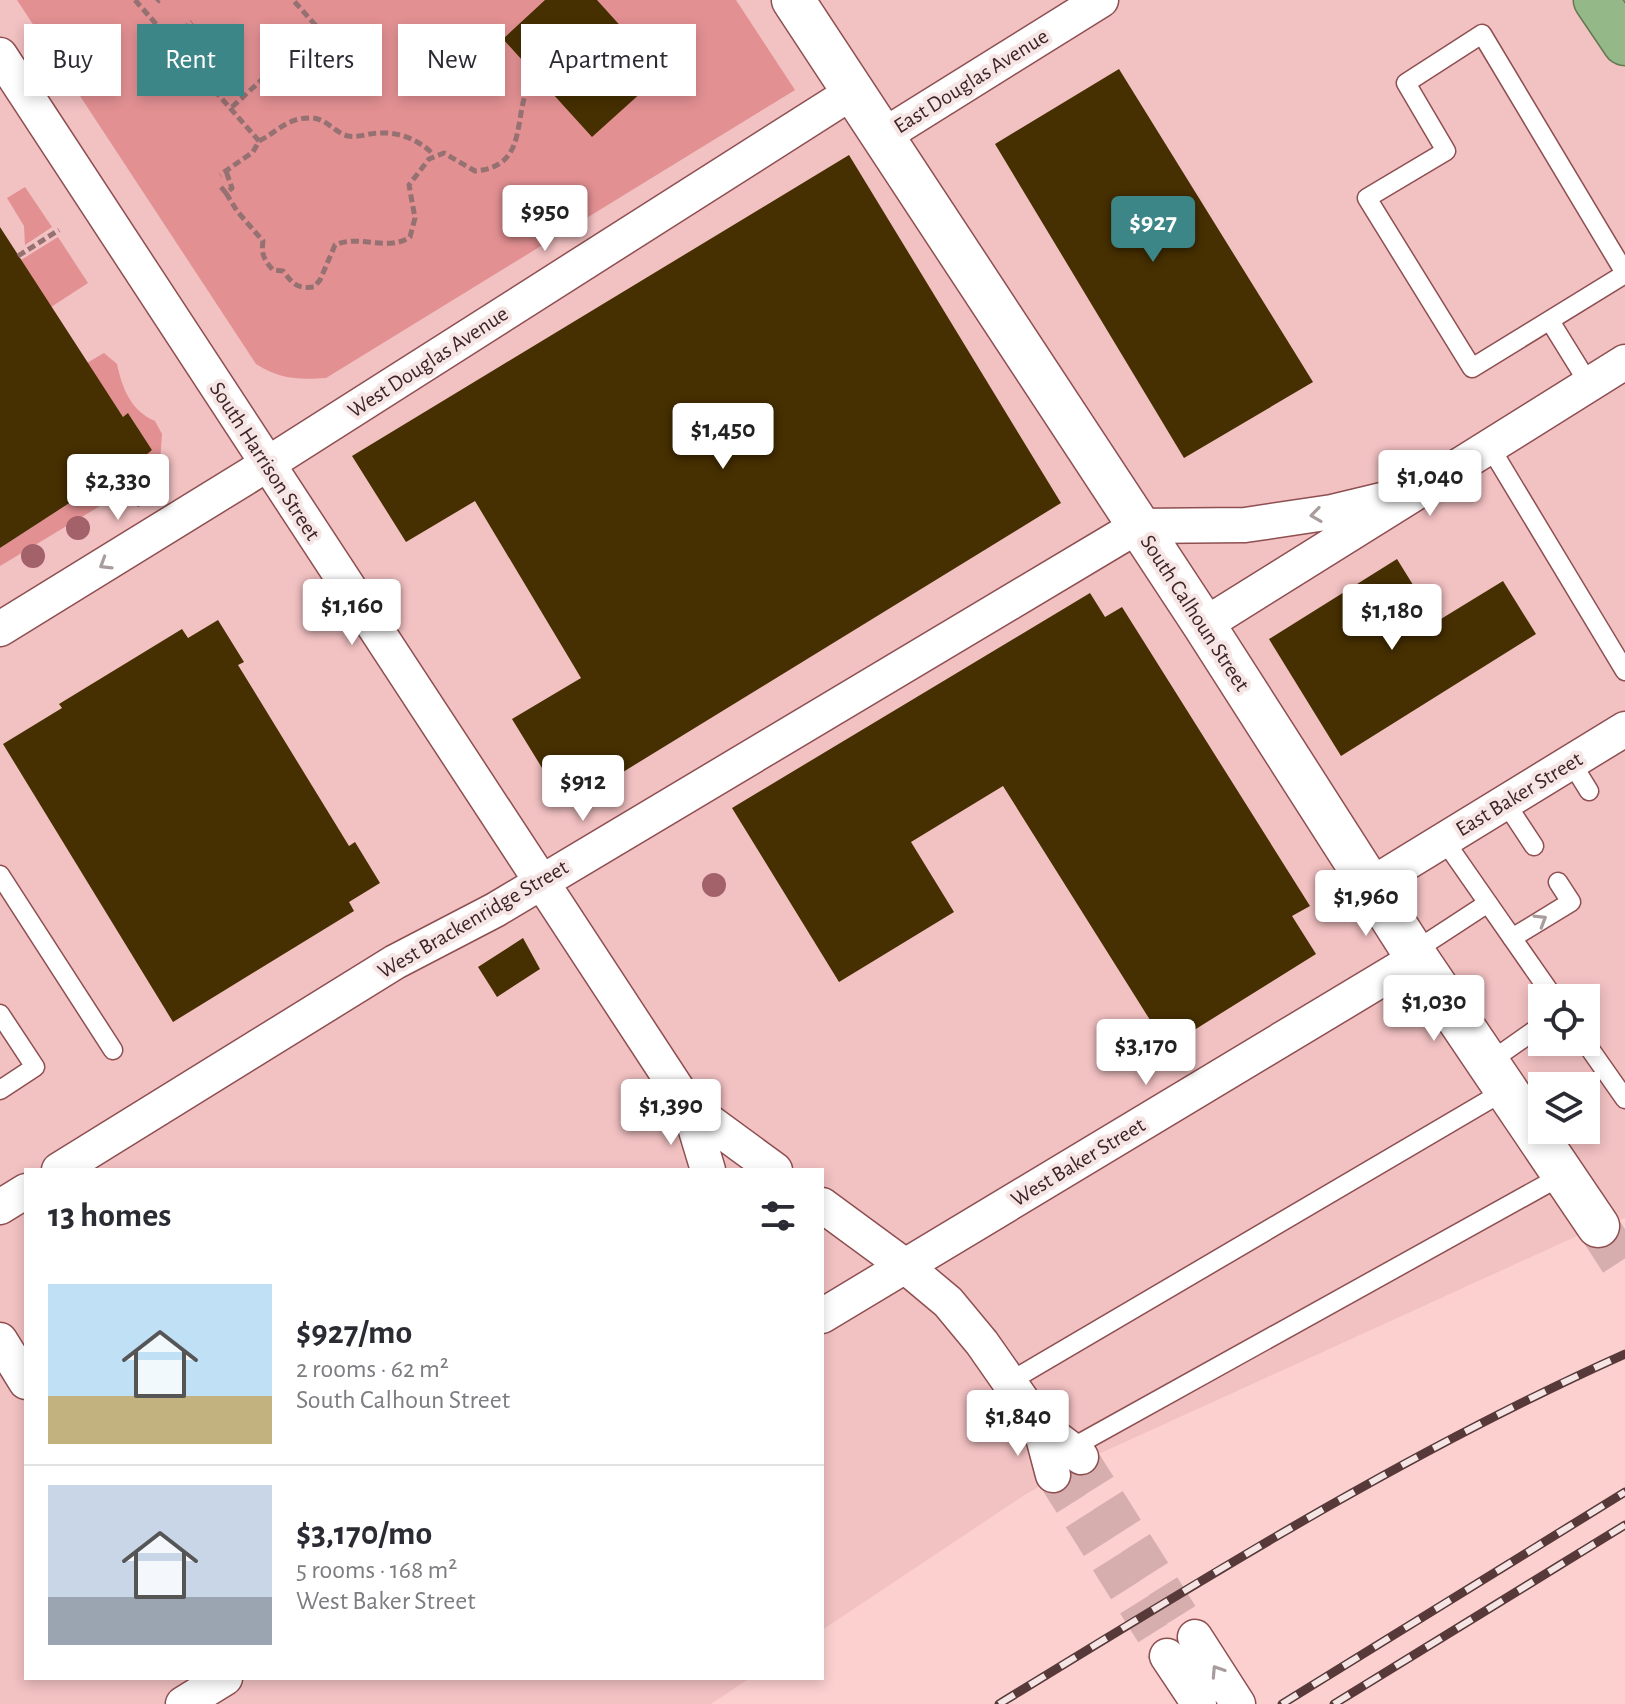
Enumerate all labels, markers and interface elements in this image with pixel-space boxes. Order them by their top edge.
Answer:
chip: Buy [24,24,121,96]
chip: Rent [137,24,244,96]
chip: Filters [260,24,382,96]
chip: New [398,24,505,96]
chip: Apartment [521,24,696,96]
street label: East Douglas Avenue [890,25,1052,137]
pin: $950 [498,185,592,253]
pin: $927 [1106,196,1200,264]
text: $950 [520,198,570,224]
text: $927 [1129,209,1177,235]
street label: West Douglas Avenue [344,302,512,422]
street label: South Harrison Street [206,378,324,544]
pin: $1,450 [658,403,788,471]
text: $1,450 [691,416,755,442]
pin: $1,040 [1365,450,1495,518]
pin: $2,330 [53,454,183,522]
text: $1,040 [1396,463,1464,489]
text: $2,330 [85,467,151,493]
one-way arrow [1309,506,1323,523]
street label: South Calhoun Street [1136,531,1254,695]
one-way arrow [99,555,114,570]
pin: $1,160 [287,579,417,647]
pin: $1,180 [1327,584,1457,652]
text: $1,160 [321,592,383,618]
text: $1,180 [1361,597,1423,623]
street label: East Baker Street [1452,748,1586,840]
pin: $912 [536,755,630,823]
text: $912 [560,768,606,794]
street label: West Brackenridge Street [374,856,572,982]
pin: $1,960 [1301,870,1431,938]
text: $1,960 [1333,883,1399,909]
one-way arrow [1532,914,1547,930]
pin: $1,030 [1369,975,1499,1043]
map controls [1528,984,1600,1144]
button: locate [1528,984,1600,1056]
text: $1,030 [1401,988,1467,1014]
pin: $3,170 [1081,1019,1211,1087]
text: $3,170 [1115,1032,1178,1058]
button: layers [1528,1072,1600,1144]
pin: $1,390 [606,1079,736,1147]
text: $1,390 [639,1092,703,1118]
street label: West Baker Street [1007,1113,1149,1211]
icon: filters [756,1194,800,1238]
text: 13 homes [48,1199,171,1233]
icon: home [112,1316,208,1412]
text: $927/mo [296,1316,412,1350]
text: 2 rooms · 62 m² [296,1356,449,1382]
text: South Calhoun Street [296,1387,510,1413]
pin: $1,840 [953,1390,1083,1458]
text: $1,840 [985,1403,1051,1429]
icon: home [112,1517,208,1613]
text: $3,170/mo [296,1517,432,1551]
text: 5 rooms · 168 m² [296,1557,457,1583]
text: West Baker Street [296,1588,476,1614]
one-way arrow [1211,1665,1226,1680]

